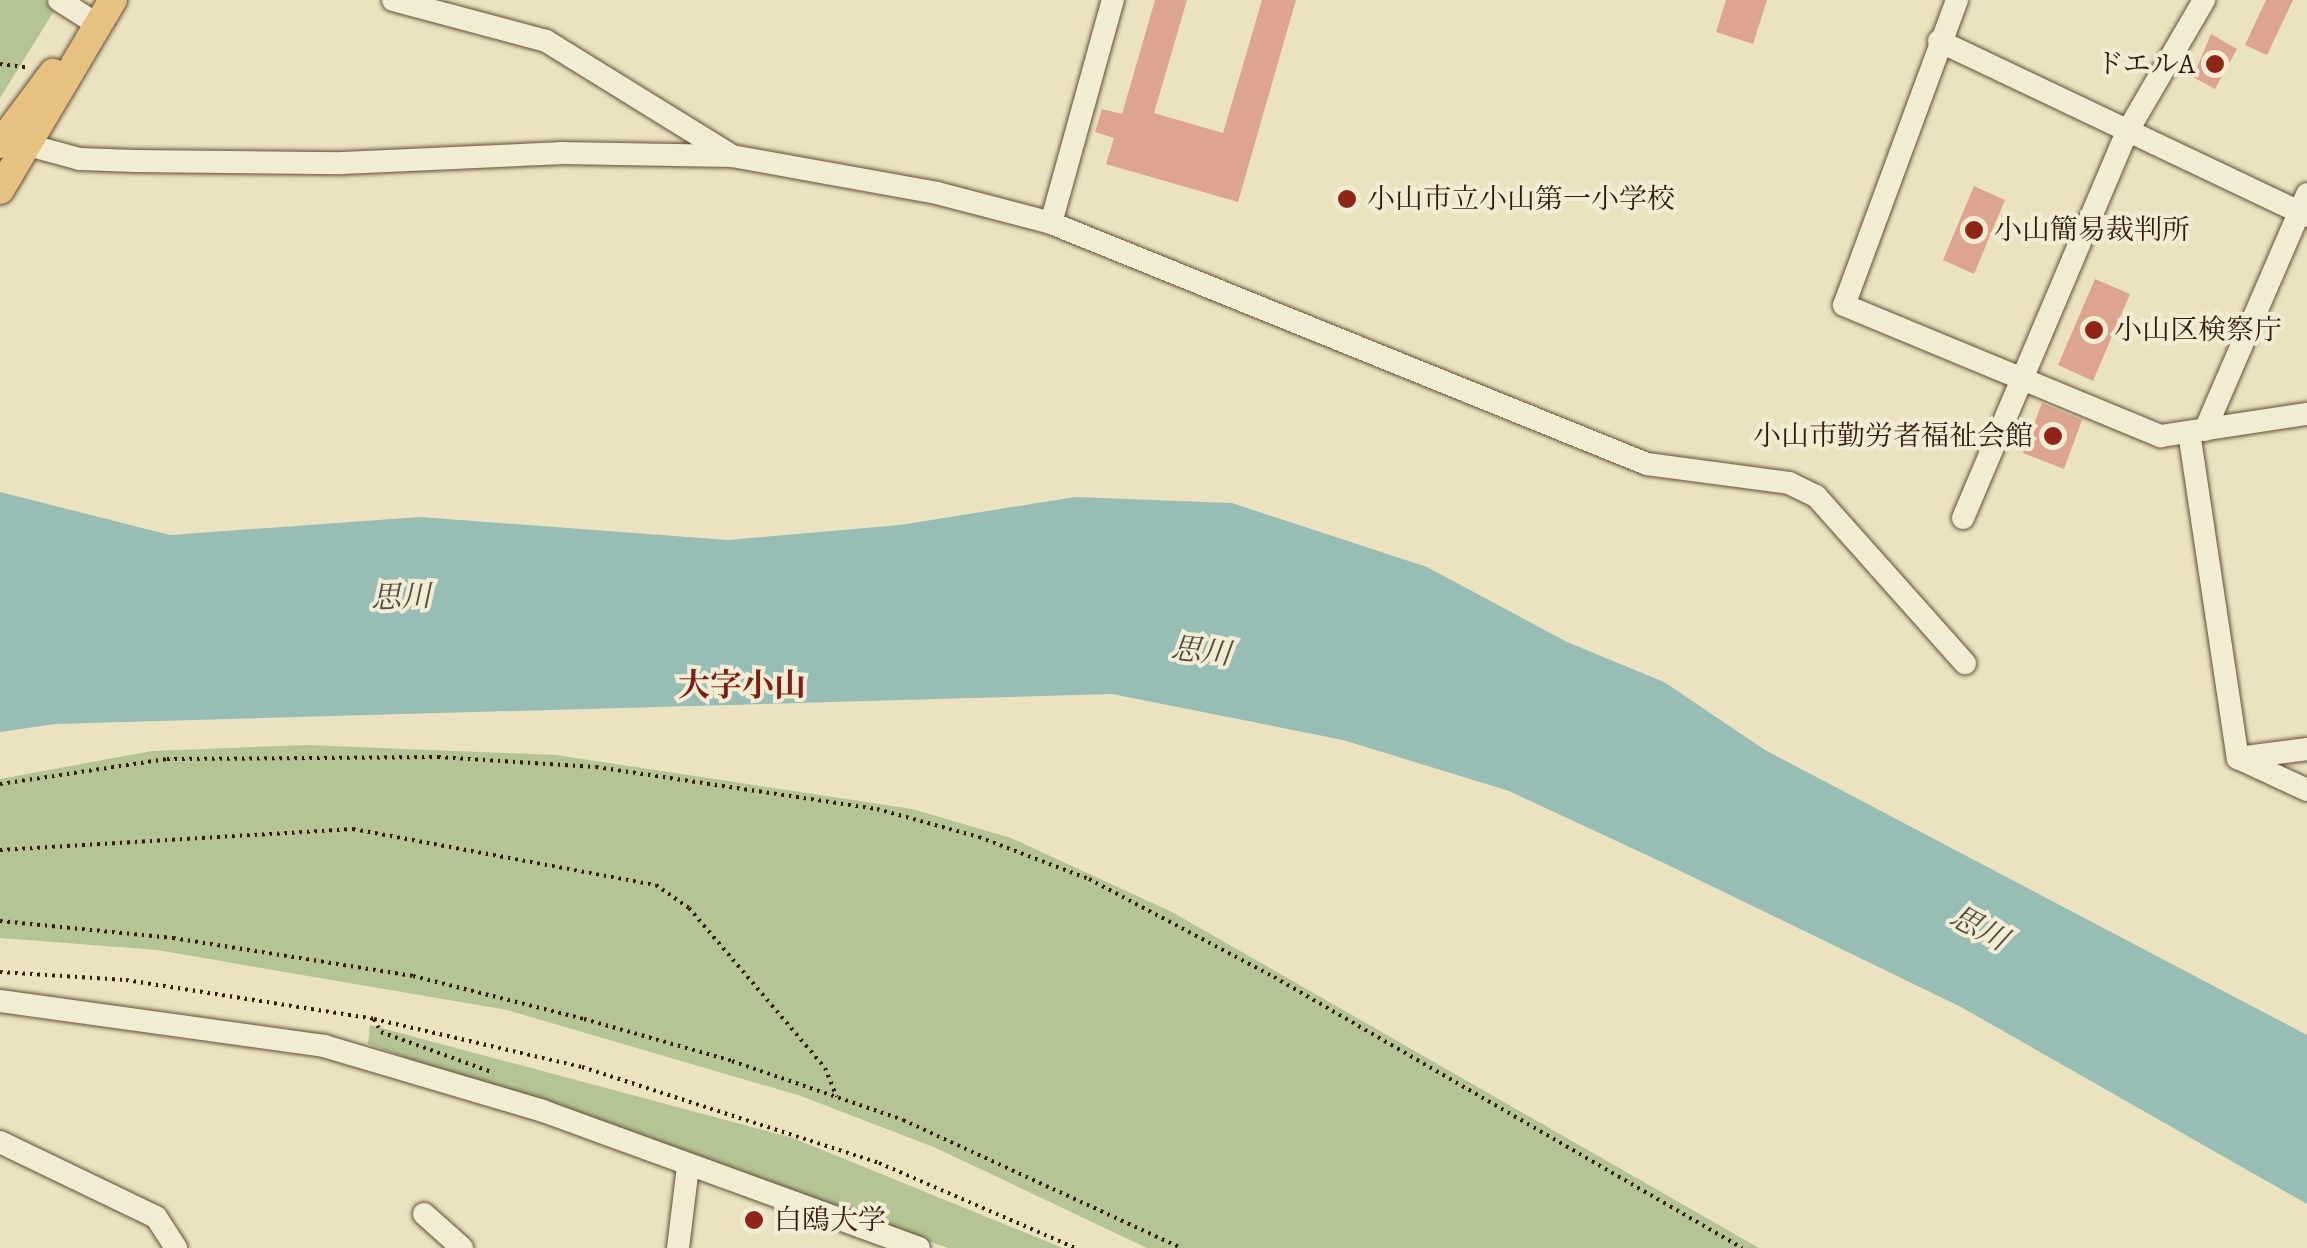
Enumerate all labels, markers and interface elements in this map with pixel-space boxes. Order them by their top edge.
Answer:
place label: ドエルA [2095,47,2195,81]
marker: ドエルA [2204,53,2226,75]
place label: 小山市立小山第一小学校 [1367,182,1675,216]
marker: 小山市立小山第一小学校 [1336,188,1358,210]
place label: 小山簡易裁判所 [1994,213,2190,247]
marker: 小山簡易裁判所 [1963,219,1985,241]
place label: 小山区検察庁 [2114,313,2282,347]
marker: 小山区検察庁 [2083,319,2105,341]
place label: 小山市勤労者福祉会館 [1753,419,2033,453]
marker: 小山市勤労者福祉会館 [2042,425,2064,447]
water label: 思川 [370,578,432,616]
water label: 思川 [1169,630,1233,672]
district label: 大字小山 [678,666,806,704]
water label: 思川 [1944,898,2014,958]
place label: 白鴎大学 [774,1203,886,1237]
marker: 白鴎大学 [743,1209,765,1231]

